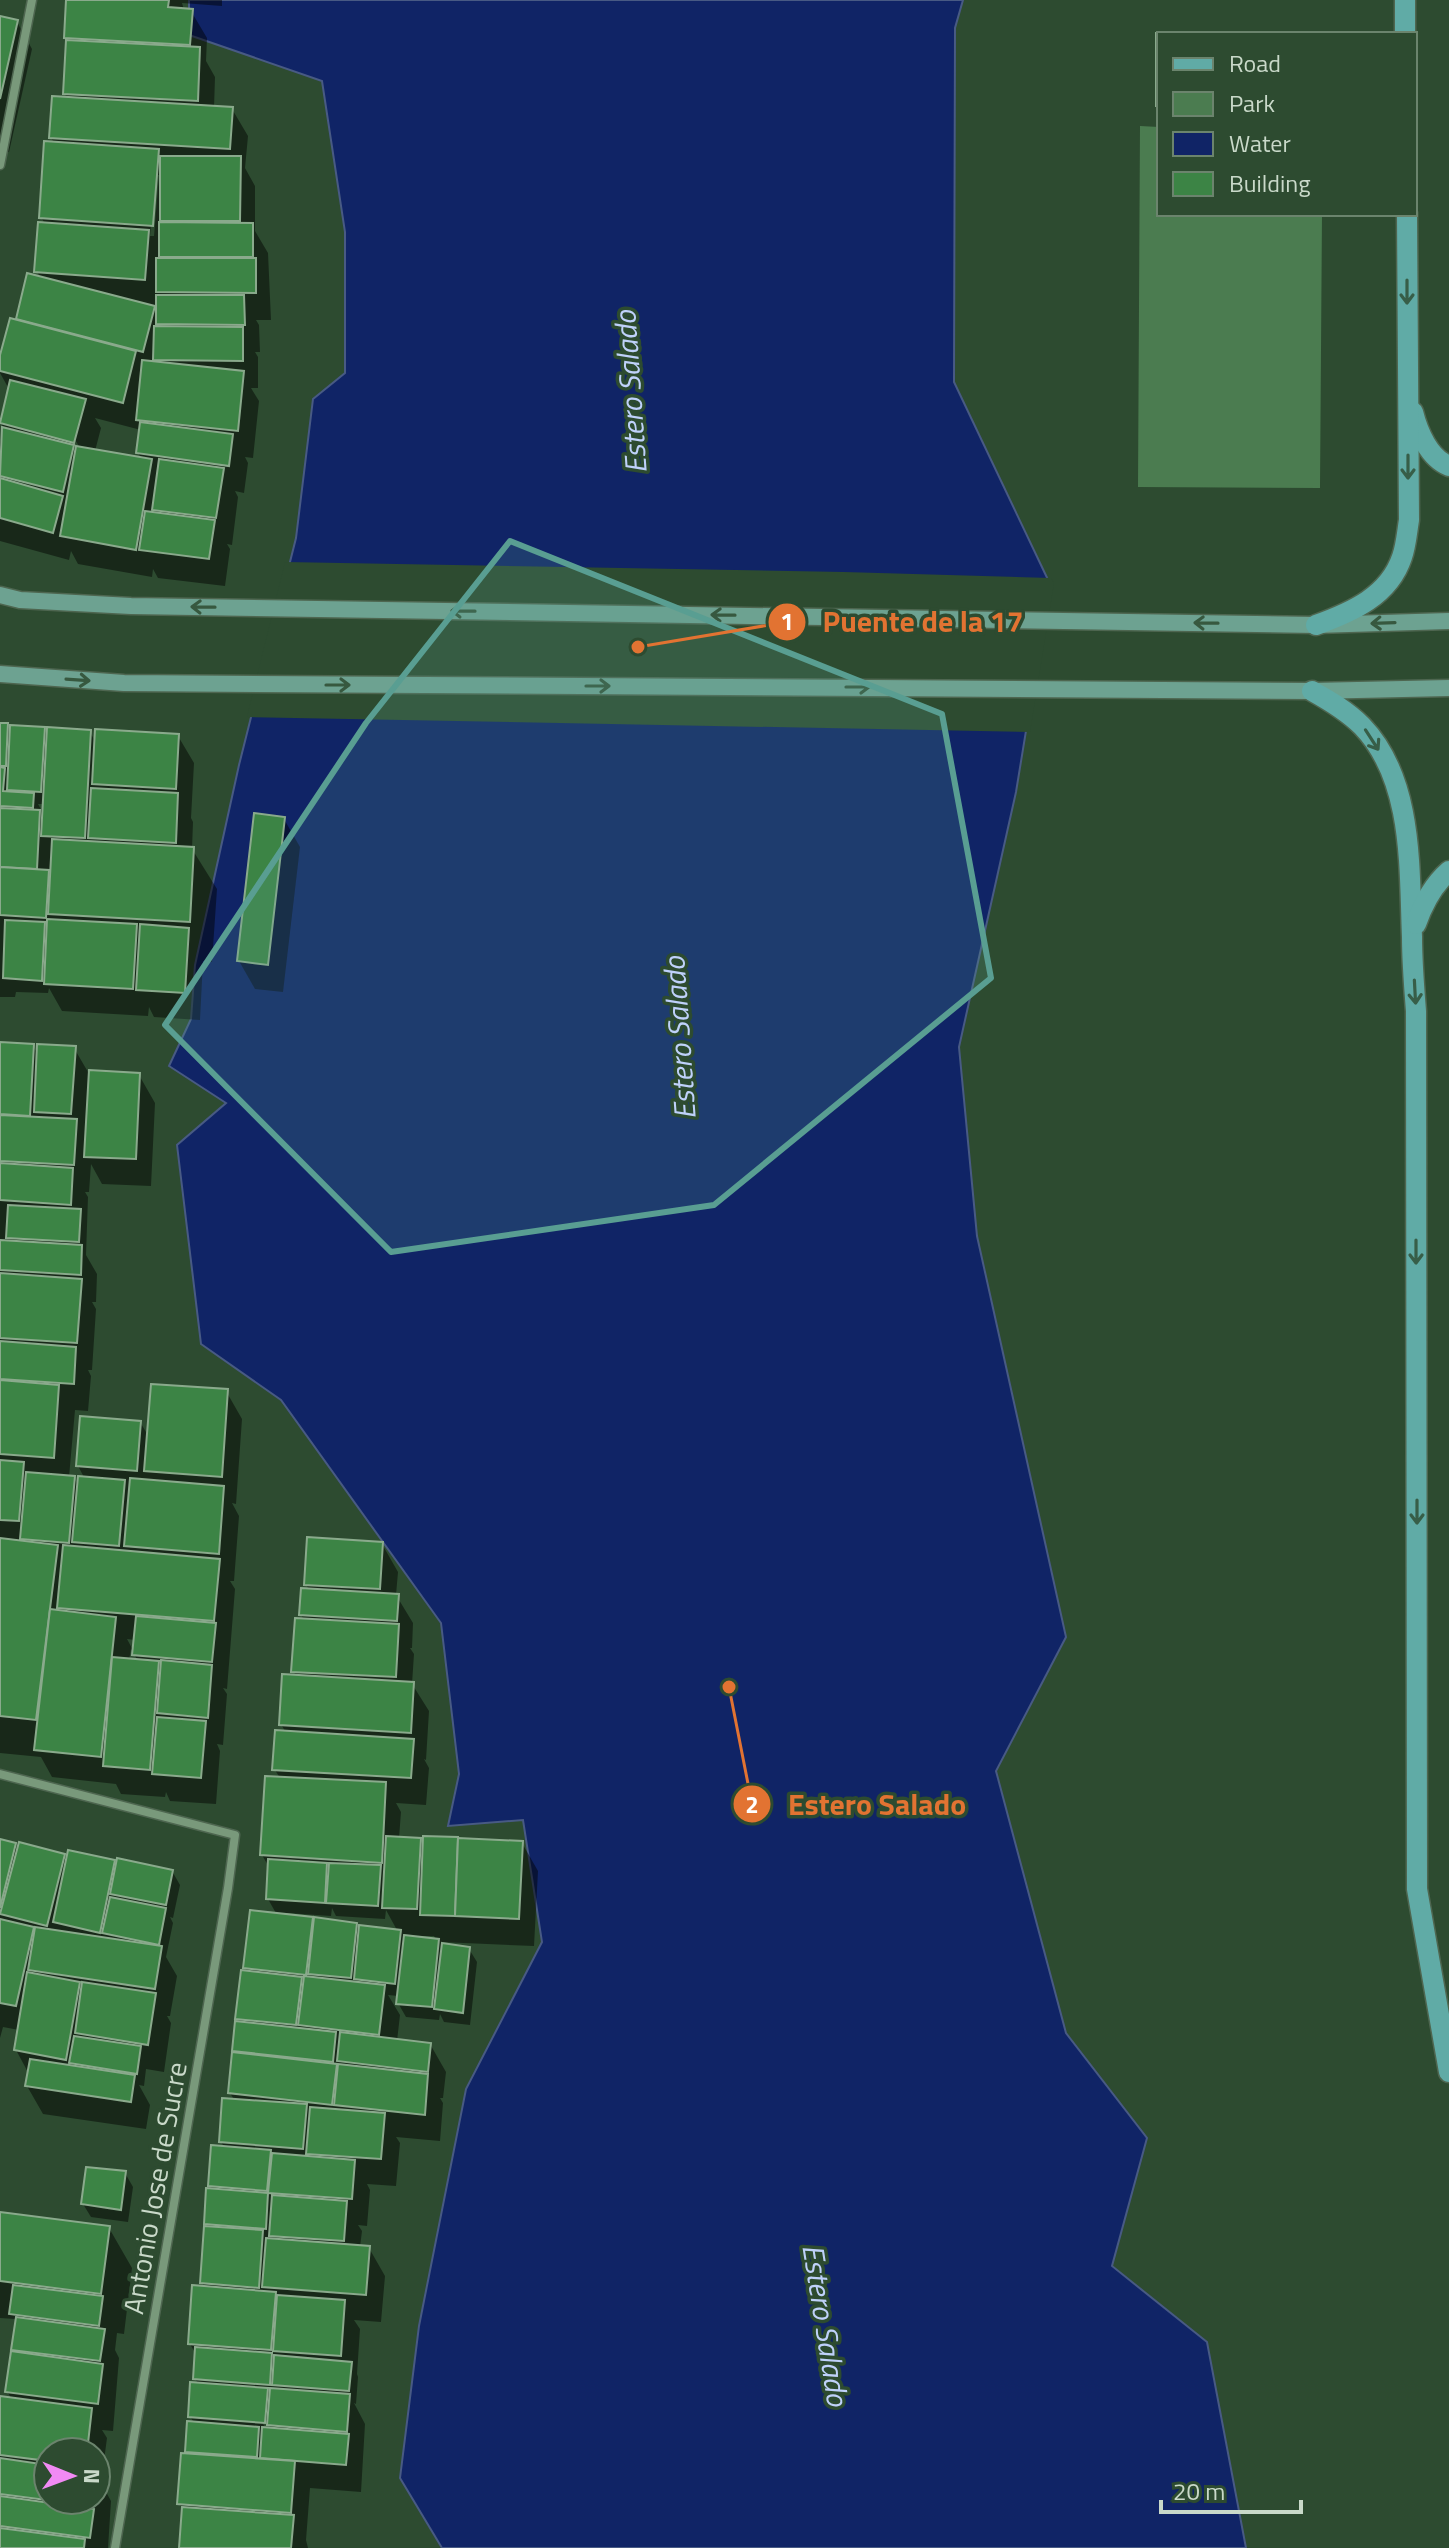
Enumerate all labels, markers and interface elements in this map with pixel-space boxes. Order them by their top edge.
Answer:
legend [1157,32,1417,216]
text: Road [1229,45,1281,81]
text: Park [1229,85,1275,121]
text: Water [1229,125,1291,161]
text: Building [1229,165,1311,201]
one-way arrow [1399,278,1415,305]
water label: Estero Salado [601,308,659,475]
one-way arrow [1400,453,1416,480]
callout: Puente de la 17 [767,595,1040,649]
text: Puente de la 17 [823,598,1023,644]
one-way arrow [190,599,217,615]
one-way arrow [450,603,477,619]
text: 1 [780,603,794,639]
one-way arrow [710,608,737,623]
one-way arrow [1193,615,1220,631]
one-way arrow [1370,615,1397,631]
one-way arrow [64,673,91,688]
one-way arrow [324,677,351,692]
one-way arrow [584,678,611,694]
one-way arrow [844,679,871,695]
one-way arrow [1363,728,1380,750]
water label: Estero Salado [650,954,708,1121]
one-way arrow [1407,978,1422,1005]
one-way arrow [1408,1238,1424,1265]
one-way arrow [1409,1498,1425,1525]
callout: Estero Salado [732,1777,983,1831]
text: Estero Salado [788,1781,966,1827]
text: 2 [745,1786,759,1822]
street label: Antonio Jose de Sucre [111,2058,198,2317]
water label: Estero Salado [791,2241,862,2410]
north arrow [32,2436,112,2516]
scale bar [1161,2464,1301,2514]
text: N [75,2468,109,2484]
text: 20 m [1173,2473,1225,2509]

